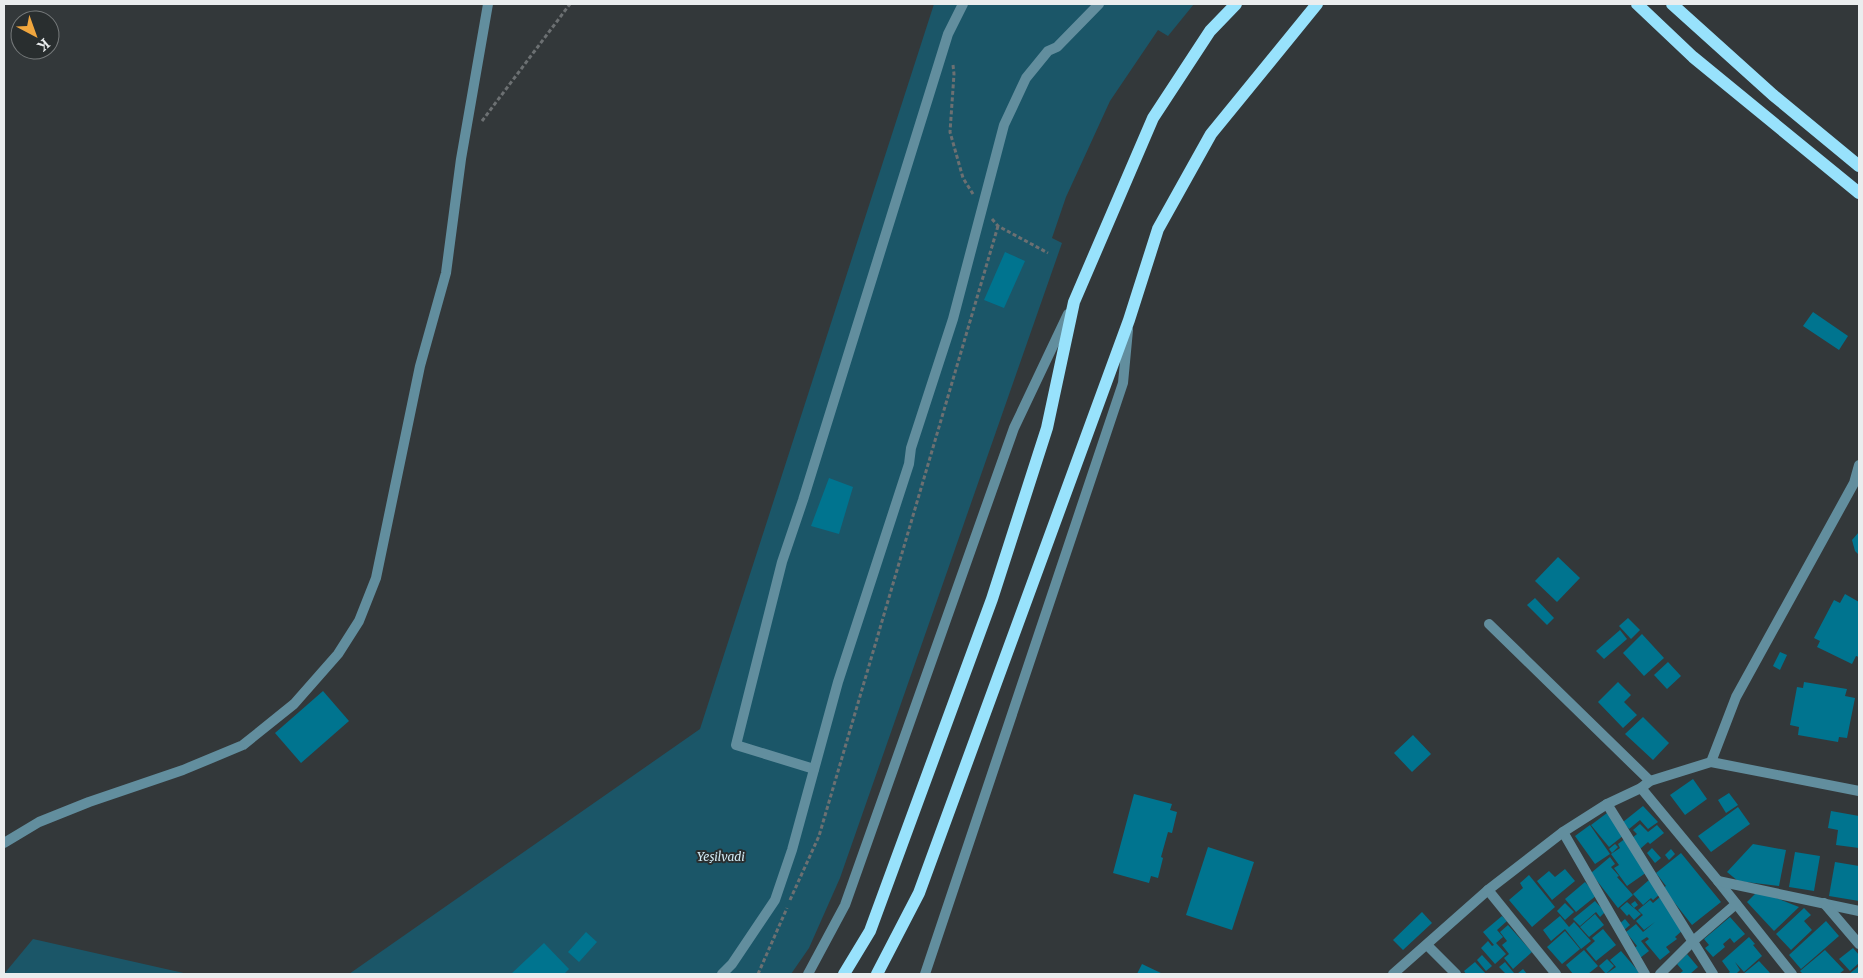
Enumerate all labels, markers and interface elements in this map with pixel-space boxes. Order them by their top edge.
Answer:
north arrow [10,10,60,60]
text: K [33,35,53,55]
park label: Yeşilvadi [697,849,745,864]

